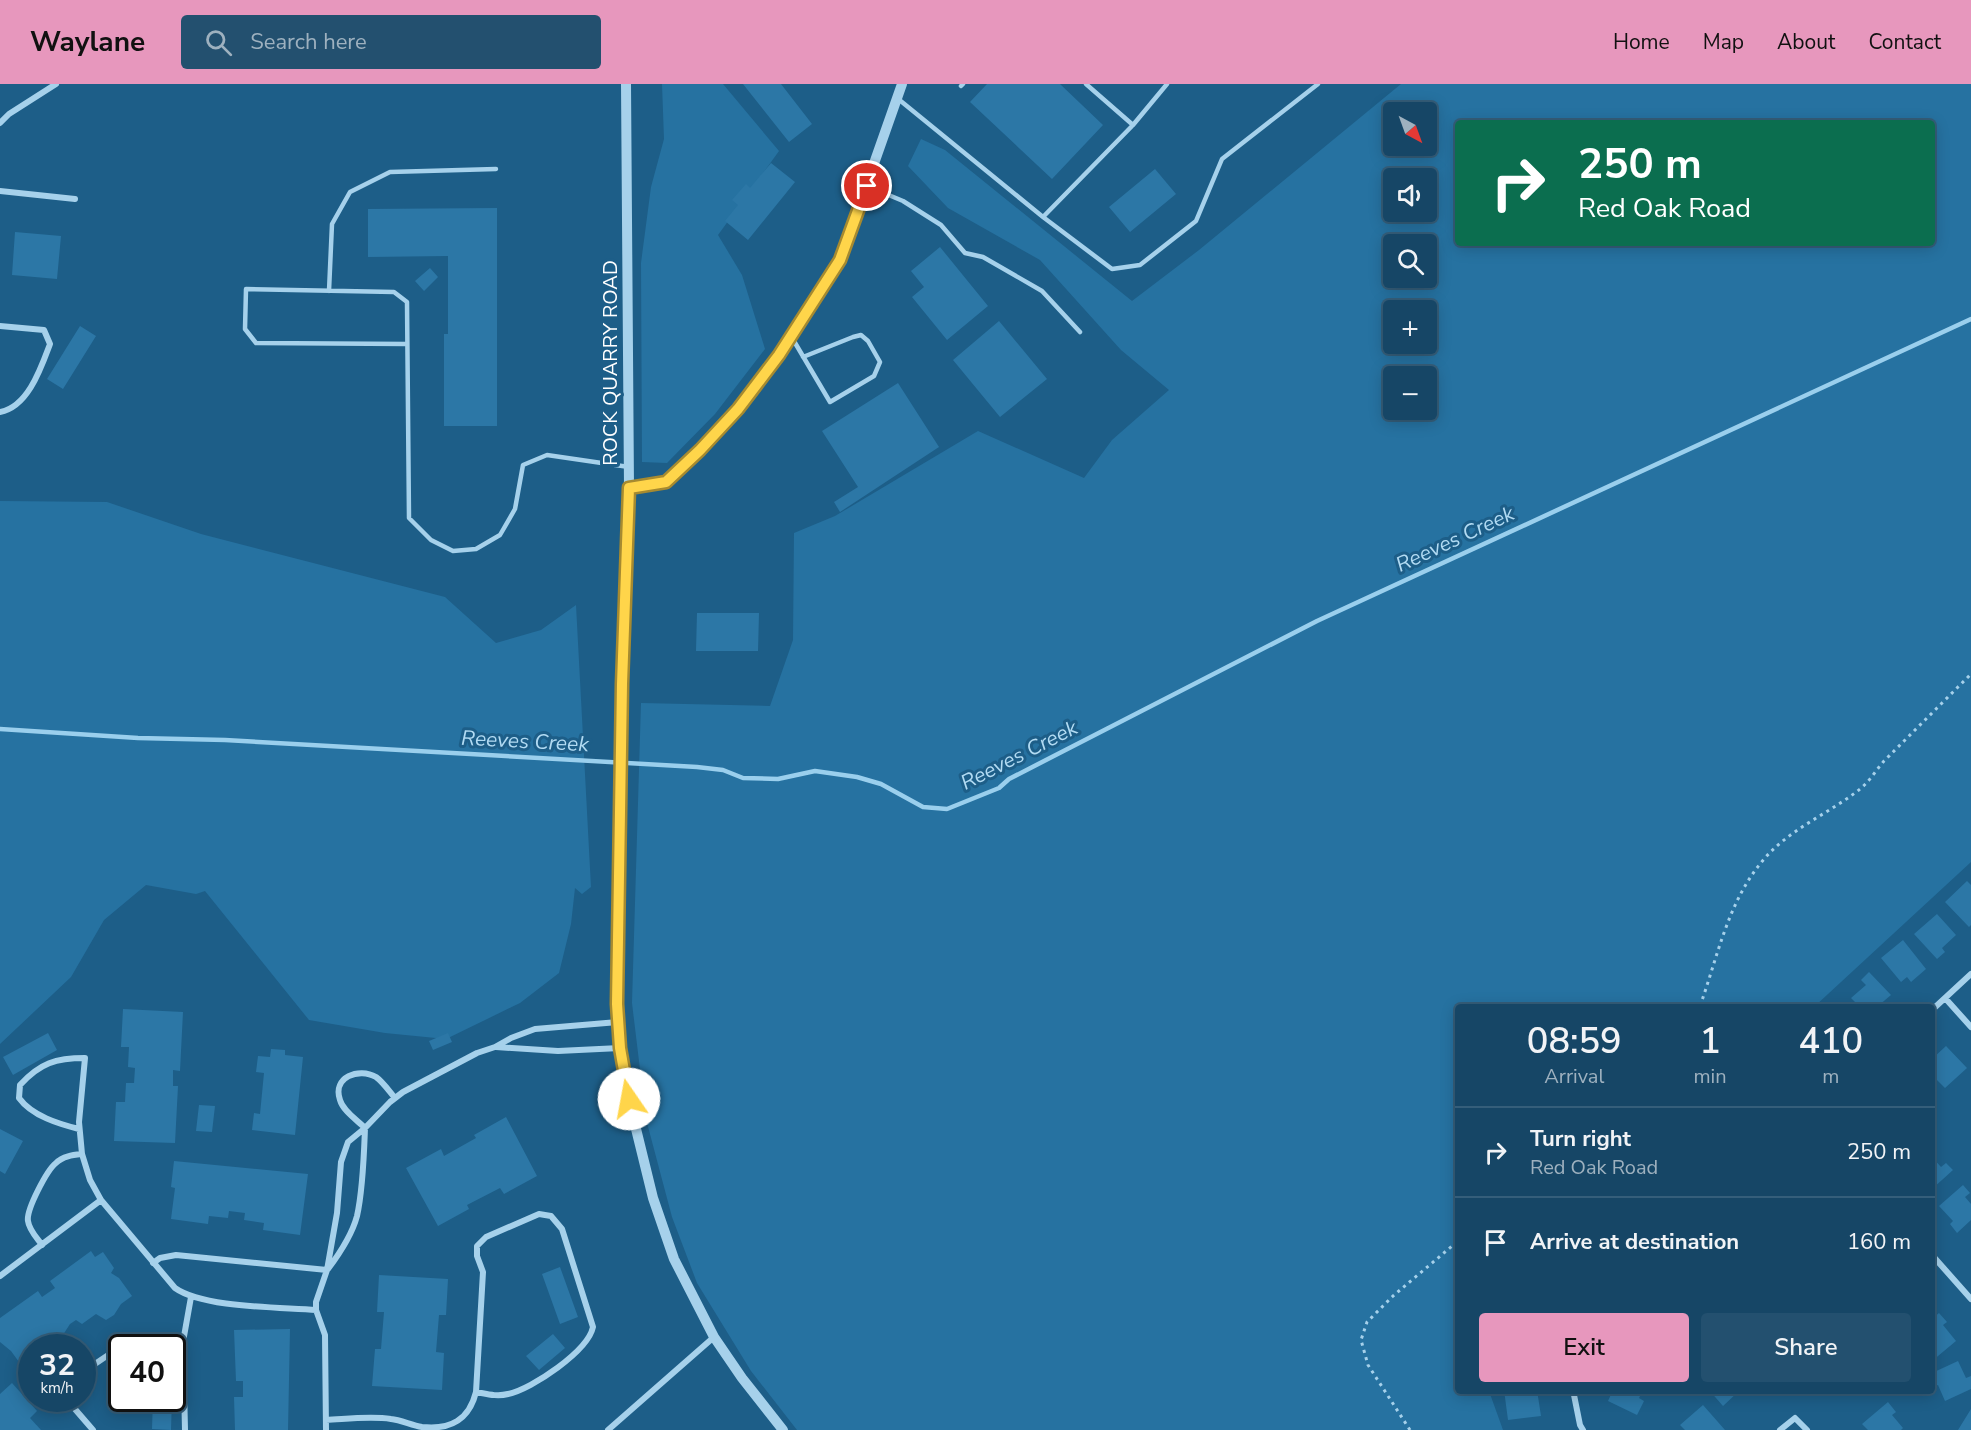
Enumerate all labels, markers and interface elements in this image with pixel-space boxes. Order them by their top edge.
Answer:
search box [181,15,601,69]
text: Waylane [30,23,145,61]
icon: search [202,26,235,59]
text: Search here [250,27,367,57]
text: Home [1613,28,1670,56]
text: Map [1703,28,1744,56]
text: About [1777,28,1835,56]
text: Contact [1868,28,1941,56]
north arrow [1383,102,1437,156]
map controls [1383,102,1437,420]
text: 250 m [1578,136,1702,193]
icon: right [1479,144,1557,222]
pin [841,160,892,211]
button: sound [1383,168,1437,222]
icon: arrive [850,169,883,202]
text: Red Oak Road [1578,190,1751,227]
button: search [1383,234,1437,288]
street label: ROCK QUARRY ROAD [597,260,624,466]
button: + [1383,300,1437,354]
button: − [1383,366,1437,420]
water label: Reeves Creek [1391,499,1519,579]
water label: Reeves Creek [956,713,1083,796]
water label: Reeves Creek [460,724,590,758]
text: 08:59 [1527,1017,1622,1066]
text: 1 [1699,1017,1721,1066]
text: 410 [1798,1017,1863,1066]
text: Arrival [1544,1063,1604,1090]
text: min [1694,1063,1727,1090]
text: m [1822,1063,1839,1090]
position arrow [597,1067,661,1131]
text: Turn right [1530,1124,1631,1154]
icon: right [1479,1136,1512,1169]
text: 250 m [1847,1137,1911,1167]
text: Red Oak Road [1530,1154,1658,1181]
icon: arrive [1479,1226,1512,1259]
text: Arrive at destination [1530,1227,1739,1257]
text: 160 m [1847,1227,1911,1257]
button: Exit [1479,1313,1689,1382]
button: Share [1701,1313,1911,1382]
speed limit sign: 40 [108,1334,186,1412]
text: 32 [39,1345,75,1386]
text: km/h [40,1378,74,1398]

